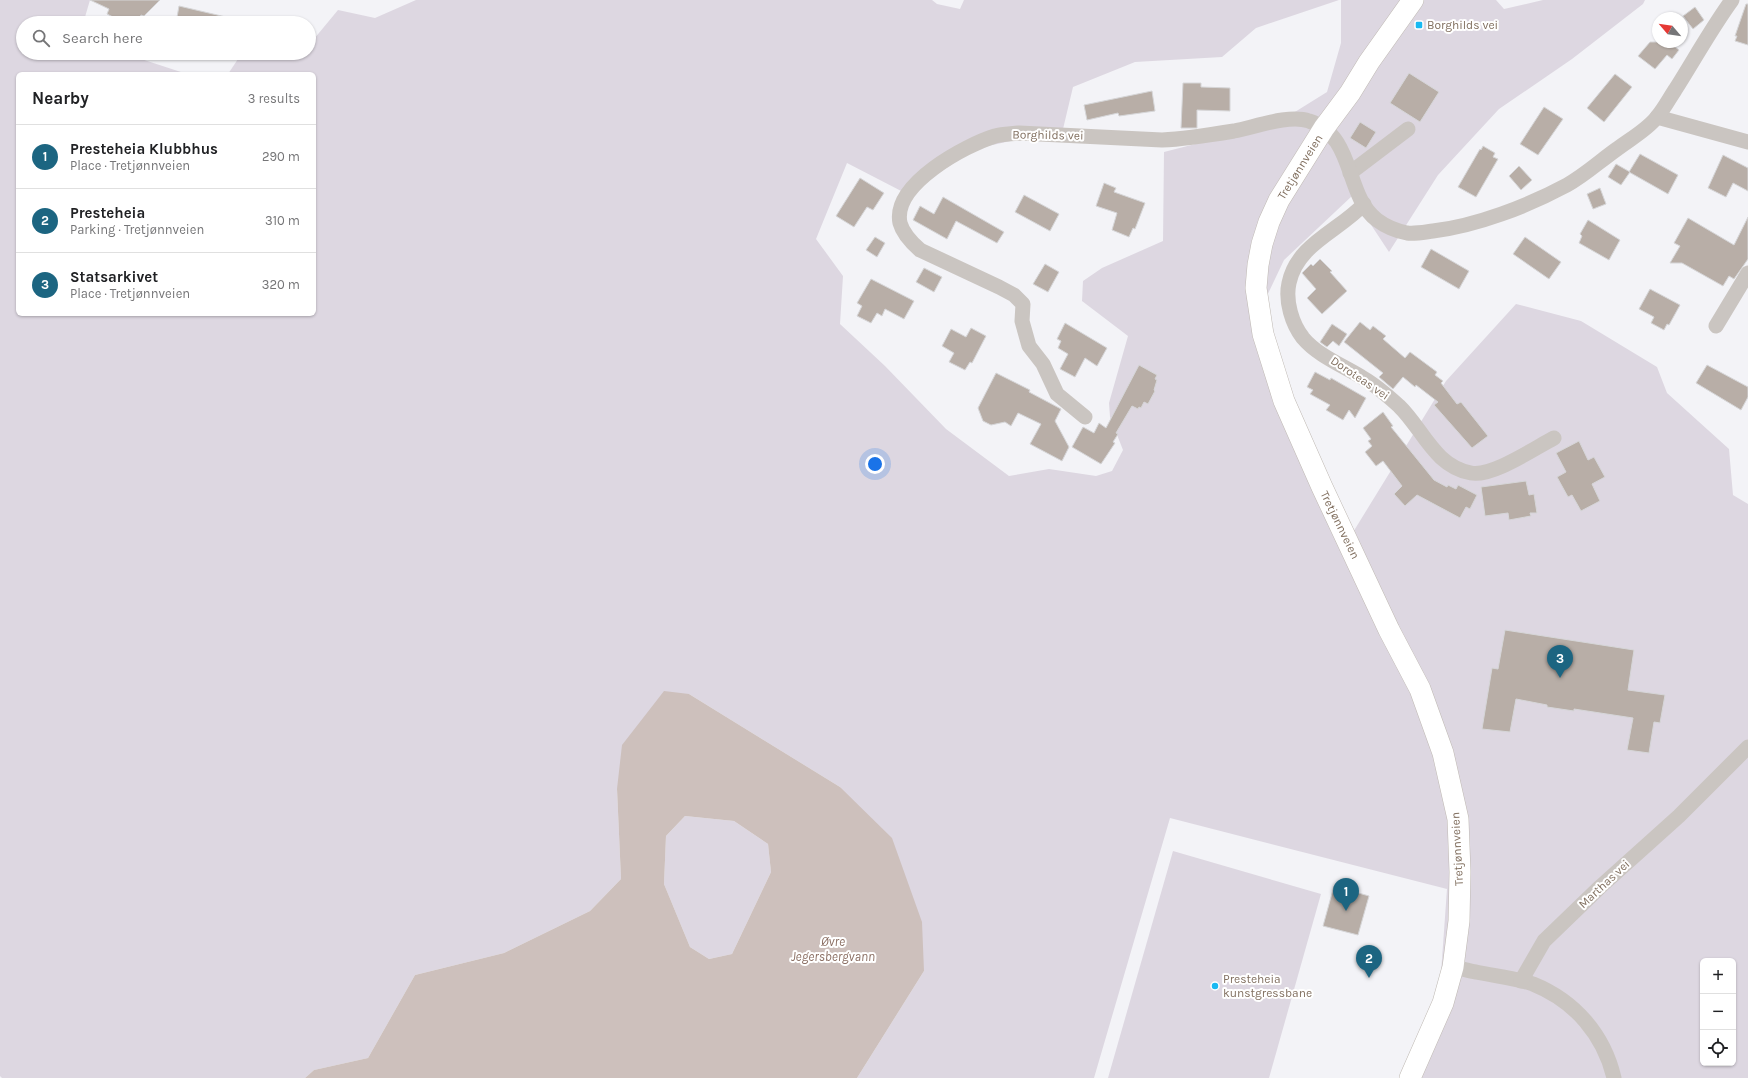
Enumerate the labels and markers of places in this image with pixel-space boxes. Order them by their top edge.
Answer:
place label: Borghilds vei [1427,18,1498,32]
marker: Borghilds vei [1414,20,1424,30]
pin: 3 [1547,645,1573,678]
pin: 1 [1333,878,1359,911]
pin: 2 [1356,945,1382,978]
place label: Presteheia kunstgressbane [1223,972,1312,1000]
marker: Presteheia kunstgressbane [1210,981,1220,991]

